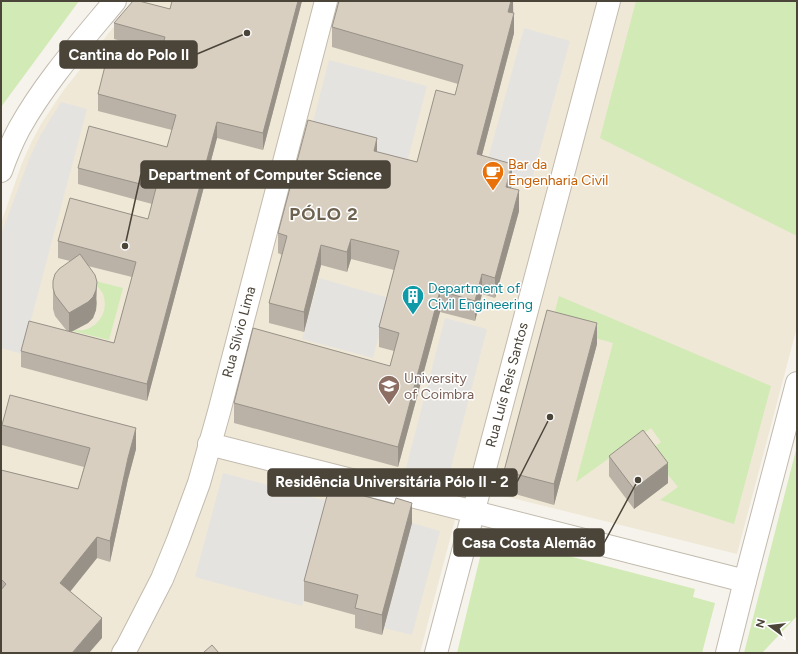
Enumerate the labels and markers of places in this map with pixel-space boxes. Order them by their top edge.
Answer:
callout: Cantina do Polo II [60,41,197,68]
place label: Bar da Engenharia Civil [508,156,608,189]
cafe icon: Bar da Engenharia Civil [480,159,506,192]
callout: Department of Computer Science [141,161,390,188]
place label: Department of Civil Engineering [428,280,533,313]
building icon: Department of Civil Engineering [400,283,426,316]
place label: University of Coimbra [404,370,474,403]
school or university icon: University of Coimbra [376,373,402,406]
callout: Residência Universitária Pólo II - 2 [268,469,517,496]
callout: Casa Costa Alemão [454,529,604,556]

